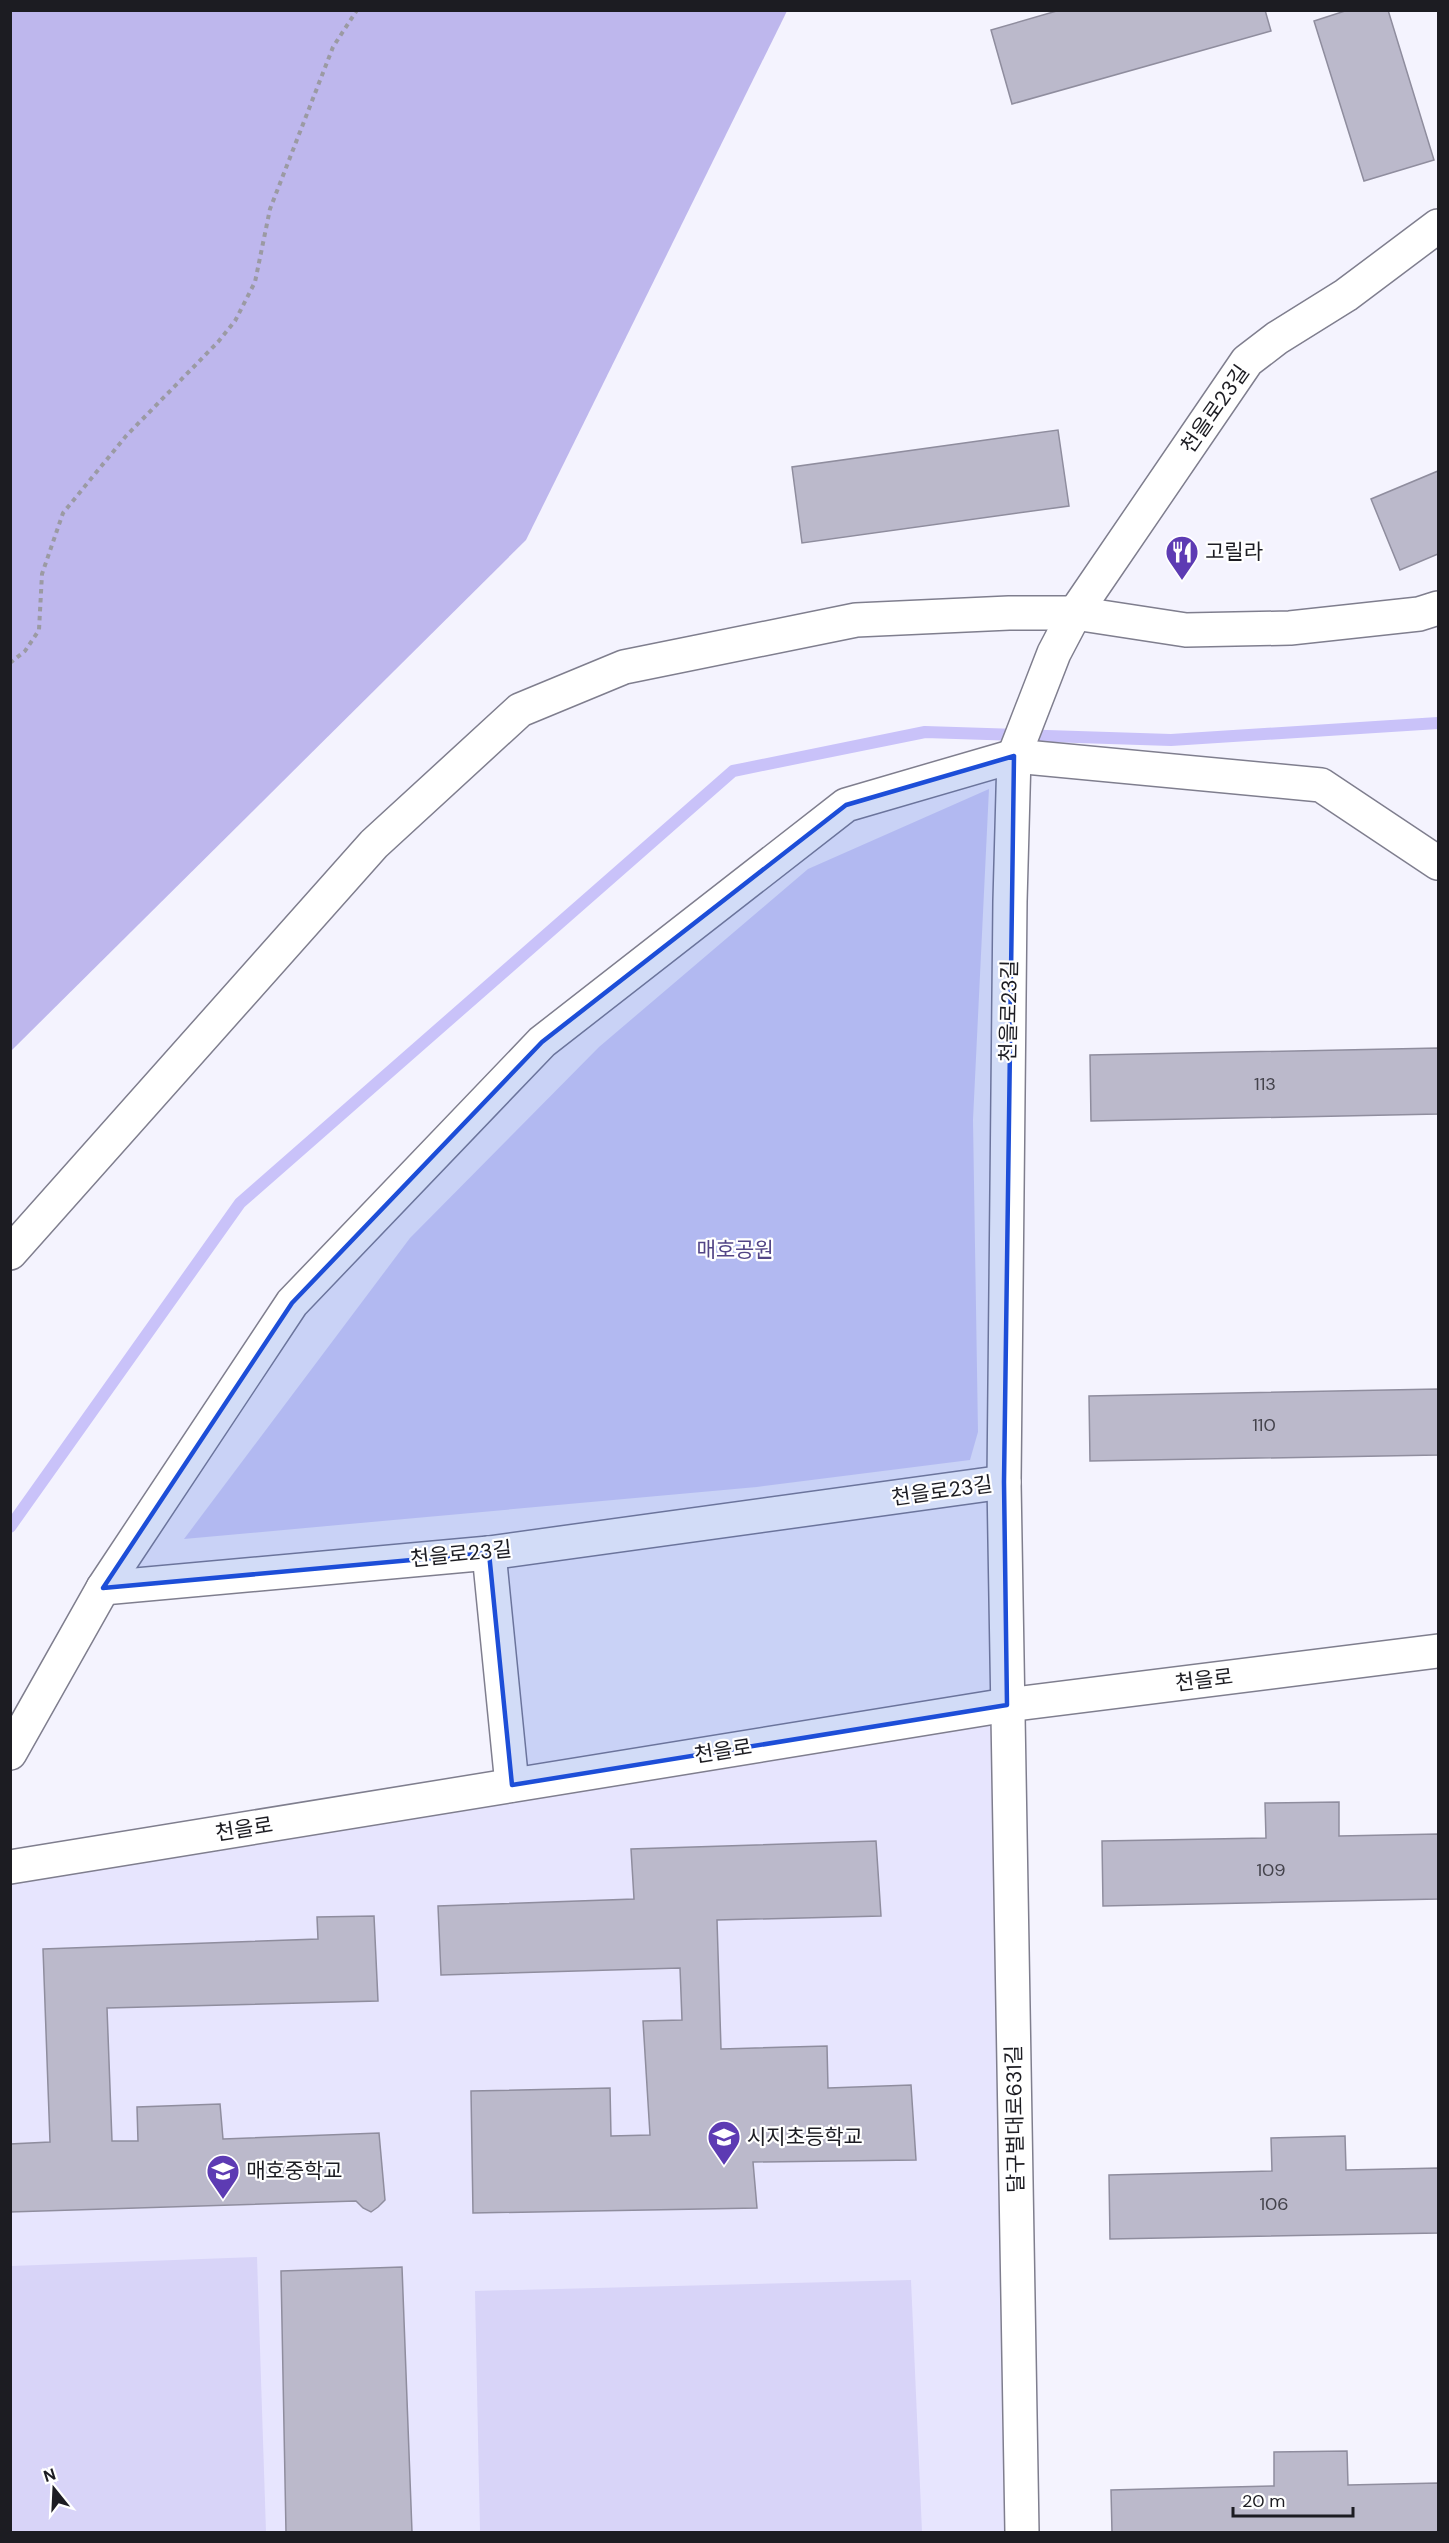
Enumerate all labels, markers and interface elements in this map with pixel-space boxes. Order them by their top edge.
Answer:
street label: 천을로23길 [1174,359,1256,459]
restaurant icon: 고릴라 [1164,534,1200,581]
place label: 고릴라 [1205,538,1263,566]
street label: 천을로23길 [994,960,1024,1062]
house number: 113 [1254,1072,1276,1096]
park label: 매호공원 [696,1236,774,1264]
house number: 110 [1252,1413,1276,1437]
street label: 천을로23길 [890,1470,994,1512]
street label: 천을로23길 [409,1535,513,1573]
street label: 천을로 [1174,1663,1234,1697]
street label: 천을로 [692,1733,754,1769]
street label: 천을로 [213,1811,275,1847]
house number: 109 [1256,1858,1286,1882]
street label: 달구벌대로631길 [1000,2045,1030,2193]
school or university icon: 시지초등학교 [706,2119,742,2166]
place label: 시지초등학교 [747,2123,863,2151]
school or university icon: 매호중학교 [205,2153,241,2200]
place label: 매호중학교 [246,2157,343,2185]
house number: 106 [1259,2192,1289,2216]
north arrow [24,2459,84,2519]
text: N [41,2463,58,2487]
scale bar [1233,2480,1353,2518]
text: 20 m [1242,2489,1285,2513]

